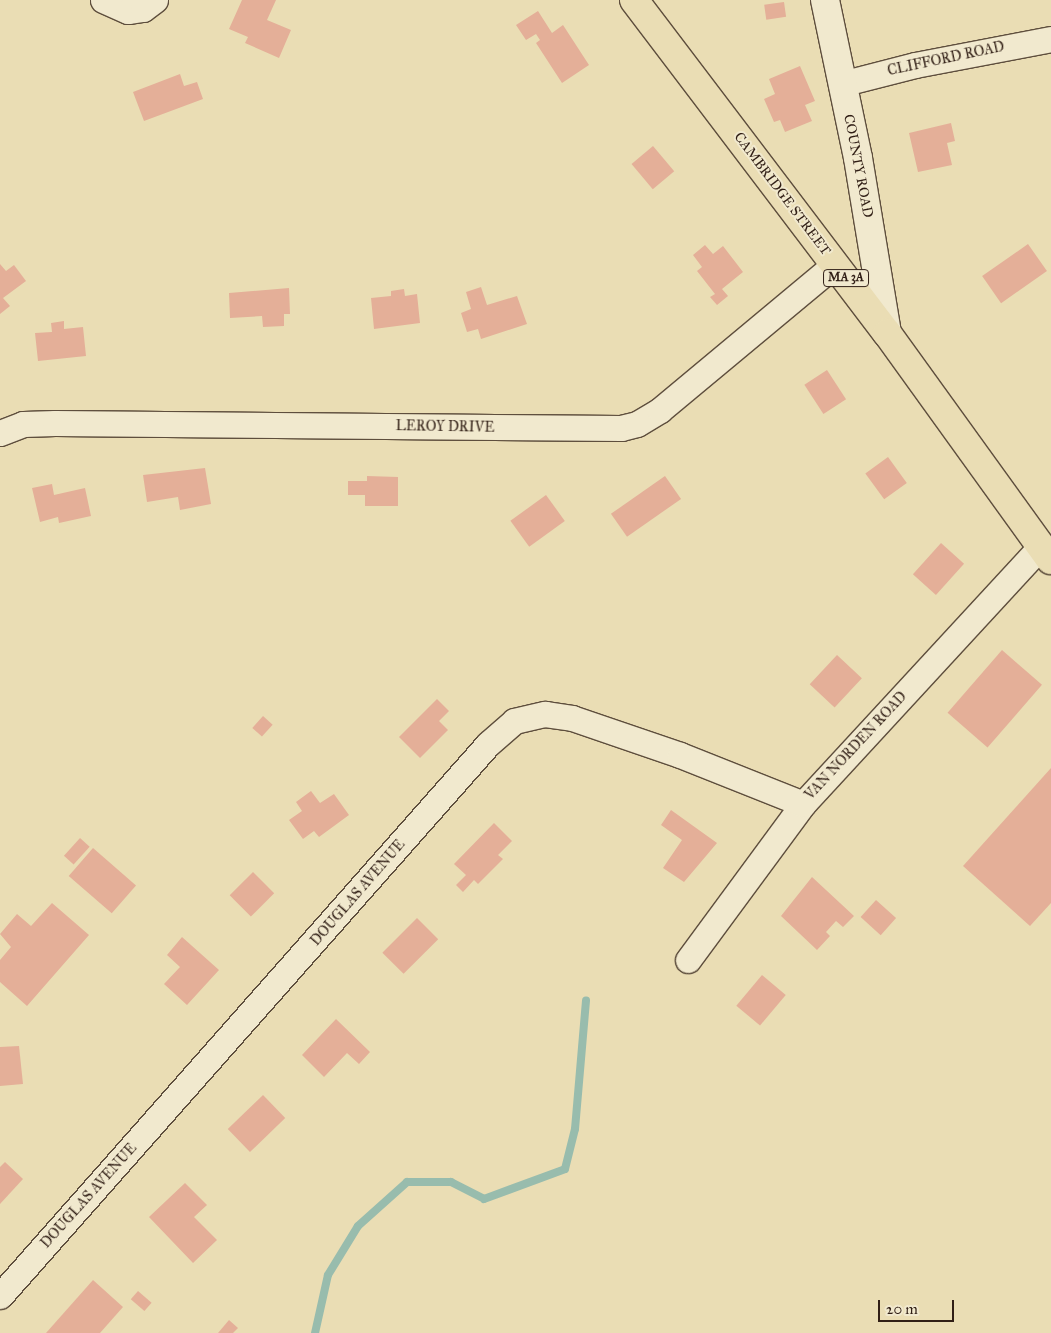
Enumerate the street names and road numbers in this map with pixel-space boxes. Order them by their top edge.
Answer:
street label: CLIFFORD ROAD [886,38,1006,80]
street label: COUNTY ROAD [840,113,876,219]
street label: CAMBRIDGE STREET [730,129,834,259]
road number: MA 3A [822,268,870,288]
street label: LEROY DRIVE [396,418,494,436]
street label: VAN NORDEN ROAD [802,688,910,804]
street label: DOUGLAS AVENUE [307,837,409,949]
street label: DOUGLAS AVENUE [38,1140,140,1252]

